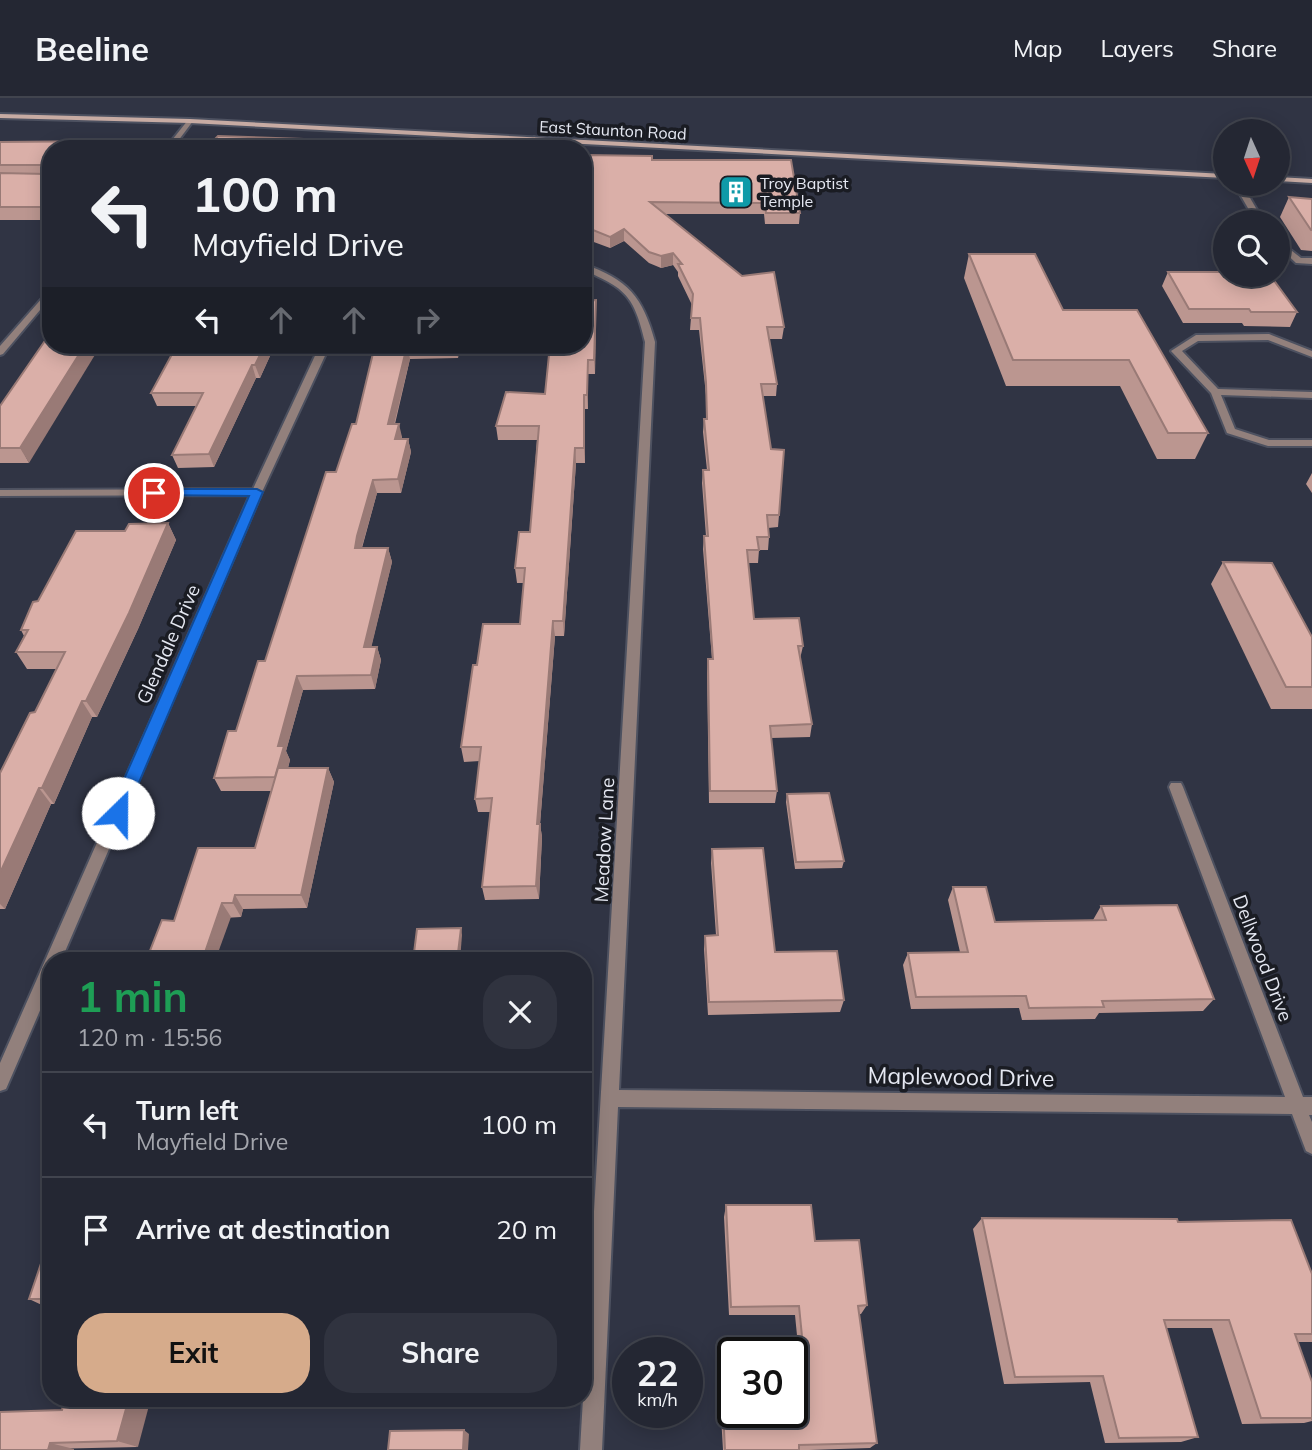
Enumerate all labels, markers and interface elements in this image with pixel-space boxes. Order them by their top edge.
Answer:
text: Beeline [35,28,149,69]
text: Map [1013,33,1062,63]
text: Layers [1100,33,1174,63]
text: Share [1212,33,1277,63]
street label: East Staunton Road [539,116,687,144]
north arrow [1213,119,1290,196]
map controls [1213,119,1290,287]
text: 100 m [192,163,338,224]
icon: left [77,168,168,259]
building icon: Troy Baptist Temple [717,173,755,211]
place label: Troy Baptist Temple [760,173,849,211]
button: search [1213,210,1290,287]
text: Mayfield Drive [192,224,404,264]
icon: left [189,301,227,339]
icon: ahead [262,301,300,339]
icon: ahead [335,301,373,339]
icon: right [408,301,446,339]
pin [124,463,184,523]
icon: arrive [135,474,173,512]
street label: Glendale Drive [131,580,205,708]
position arrow [81,776,155,850]
street label: Meadow Lane [589,777,619,903]
street label: Dellwood Drive [1228,891,1298,1025]
text: 1 min [77,970,188,1023]
button: close [483,975,557,1049]
text: 120 m · 15:56 [77,1023,222,1052]
street label: Maplewood Drive [867,1060,1055,1093]
text: Turn left [136,1094,238,1127]
icon: left [77,1106,115,1144]
text: 100 m [481,1108,557,1141]
text: Mayfield Drive [136,1127,288,1156]
icon: arrive [77,1211,115,1249]
text: Arrive at destination [136,1213,391,1246]
text: 20 m [496,1213,557,1246]
button: Exit [77,1313,310,1393]
button: Share [324,1313,557,1393]
speed limit sign: 30 [717,1337,808,1428]
text: 22 [636,1351,679,1395]
text: km/h [637,1388,678,1411]

